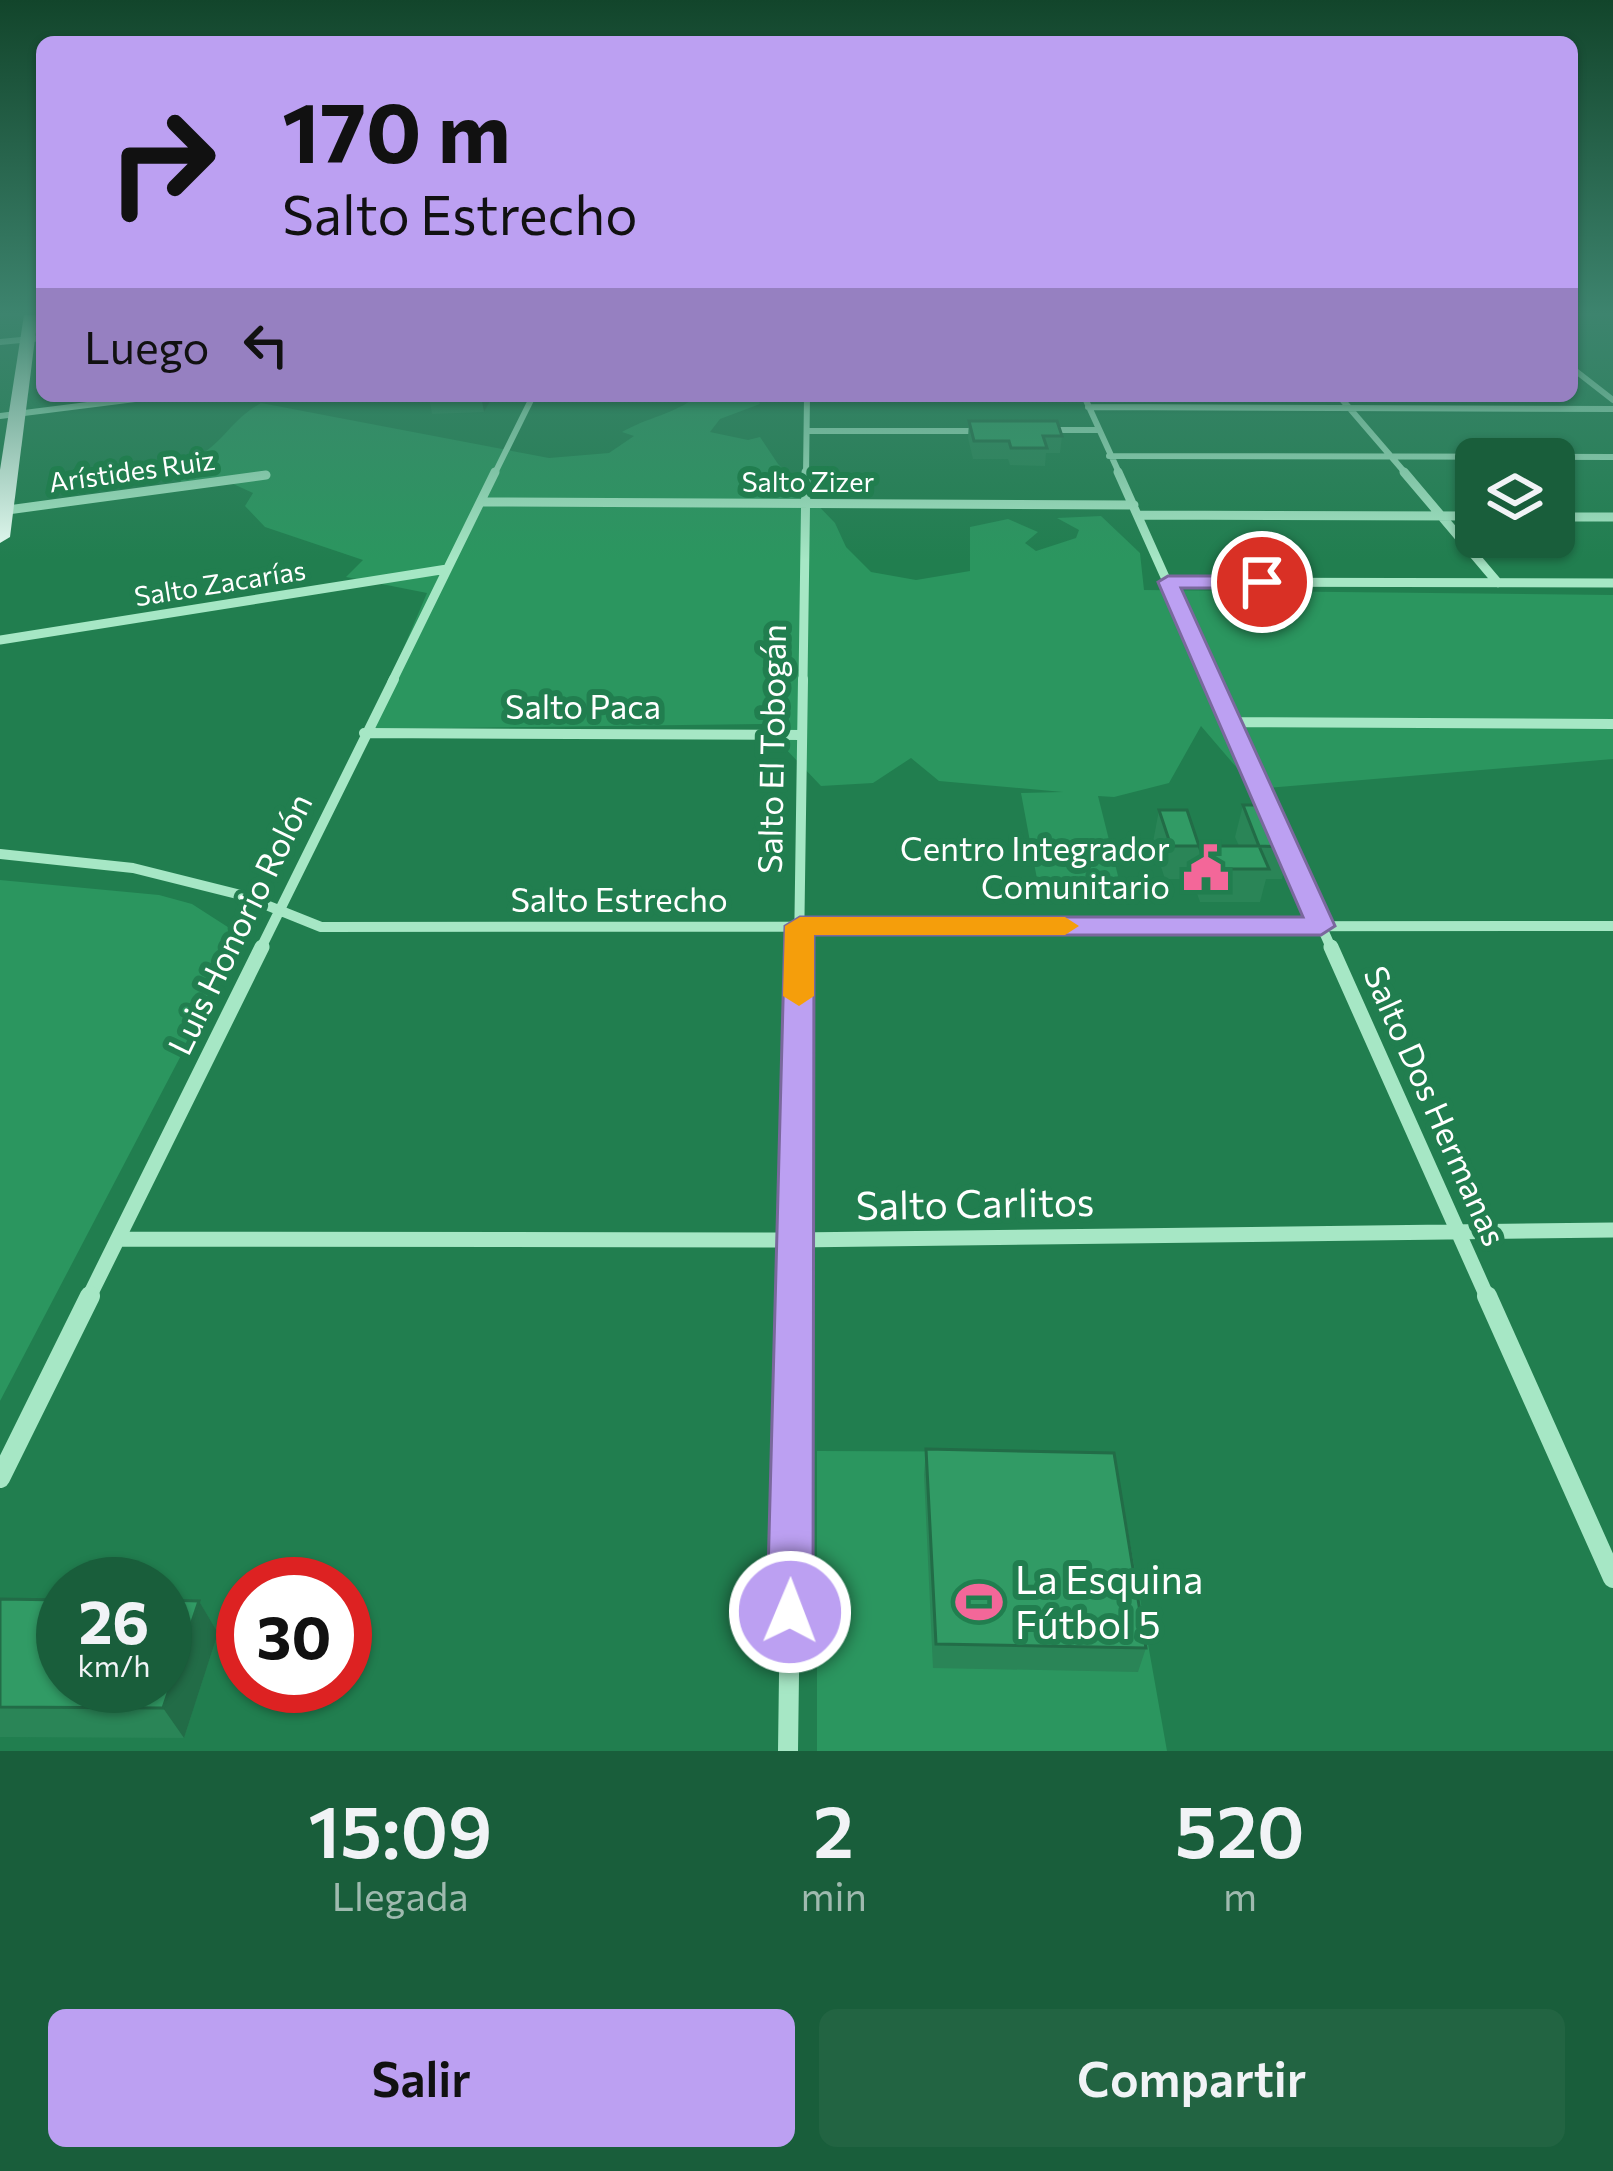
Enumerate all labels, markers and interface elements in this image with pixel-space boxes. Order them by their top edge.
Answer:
text: 170 m [282,78,511,180]
icon: right [84,84,240,240]
text: Salto Estrecho [282,180,637,246]
icon: left [233,312,299,378]
text: Luego [84,318,209,373]
map controls [1455,438,1575,558]
button: layers [1455,438,1575,558]
street label: Arístides Ruiz [47,443,217,498]
street label: Salto Zizer [742,465,874,498]
pin [1211,531,1313,633]
icon: arrive [1229,549,1295,615]
street label: Salto Zacarías [132,553,308,612]
street label: Salto El Tobogán [748,624,793,874]
street label: Salto Paca [505,685,661,726]
street label: Luis Honorio Rolón [158,786,320,1061]
place label: Centro Integrador Comunitario [900,827,1170,906]
public building icon: Centro Integrador Comunitario [1181,843,1231,893]
street label: Salto Estrecho [510,878,728,919]
street label: Salto Dos Hermanas [1356,959,1516,1252]
street label: Salto Carlitos [855,1176,1095,1228]
position arrow [727,1549,853,1675]
place label: La Esquina Fútbol 5 [1015,1554,1203,1647]
speed limit sign: 30 [216,1557,372,1713]
sports icon: La Esquina Fútbol 5 [954,1577,1004,1627]
text: 26 [79,1583,149,1656]
text: km/h [78,1646,150,1683]
text: 15:09 [308,1785,492,1873]
text: 2 [813,1785,854,1873]
text: 520 [1175,1785,1305,1873]
text: Llegada [332,1871,469,1919]
text: min [800,1871,867,1919]
text: m [1223,1871,1257,1919]
button: Salir [48,2009,795,2147]
button: Compartir [819,2009,1565,2147]

